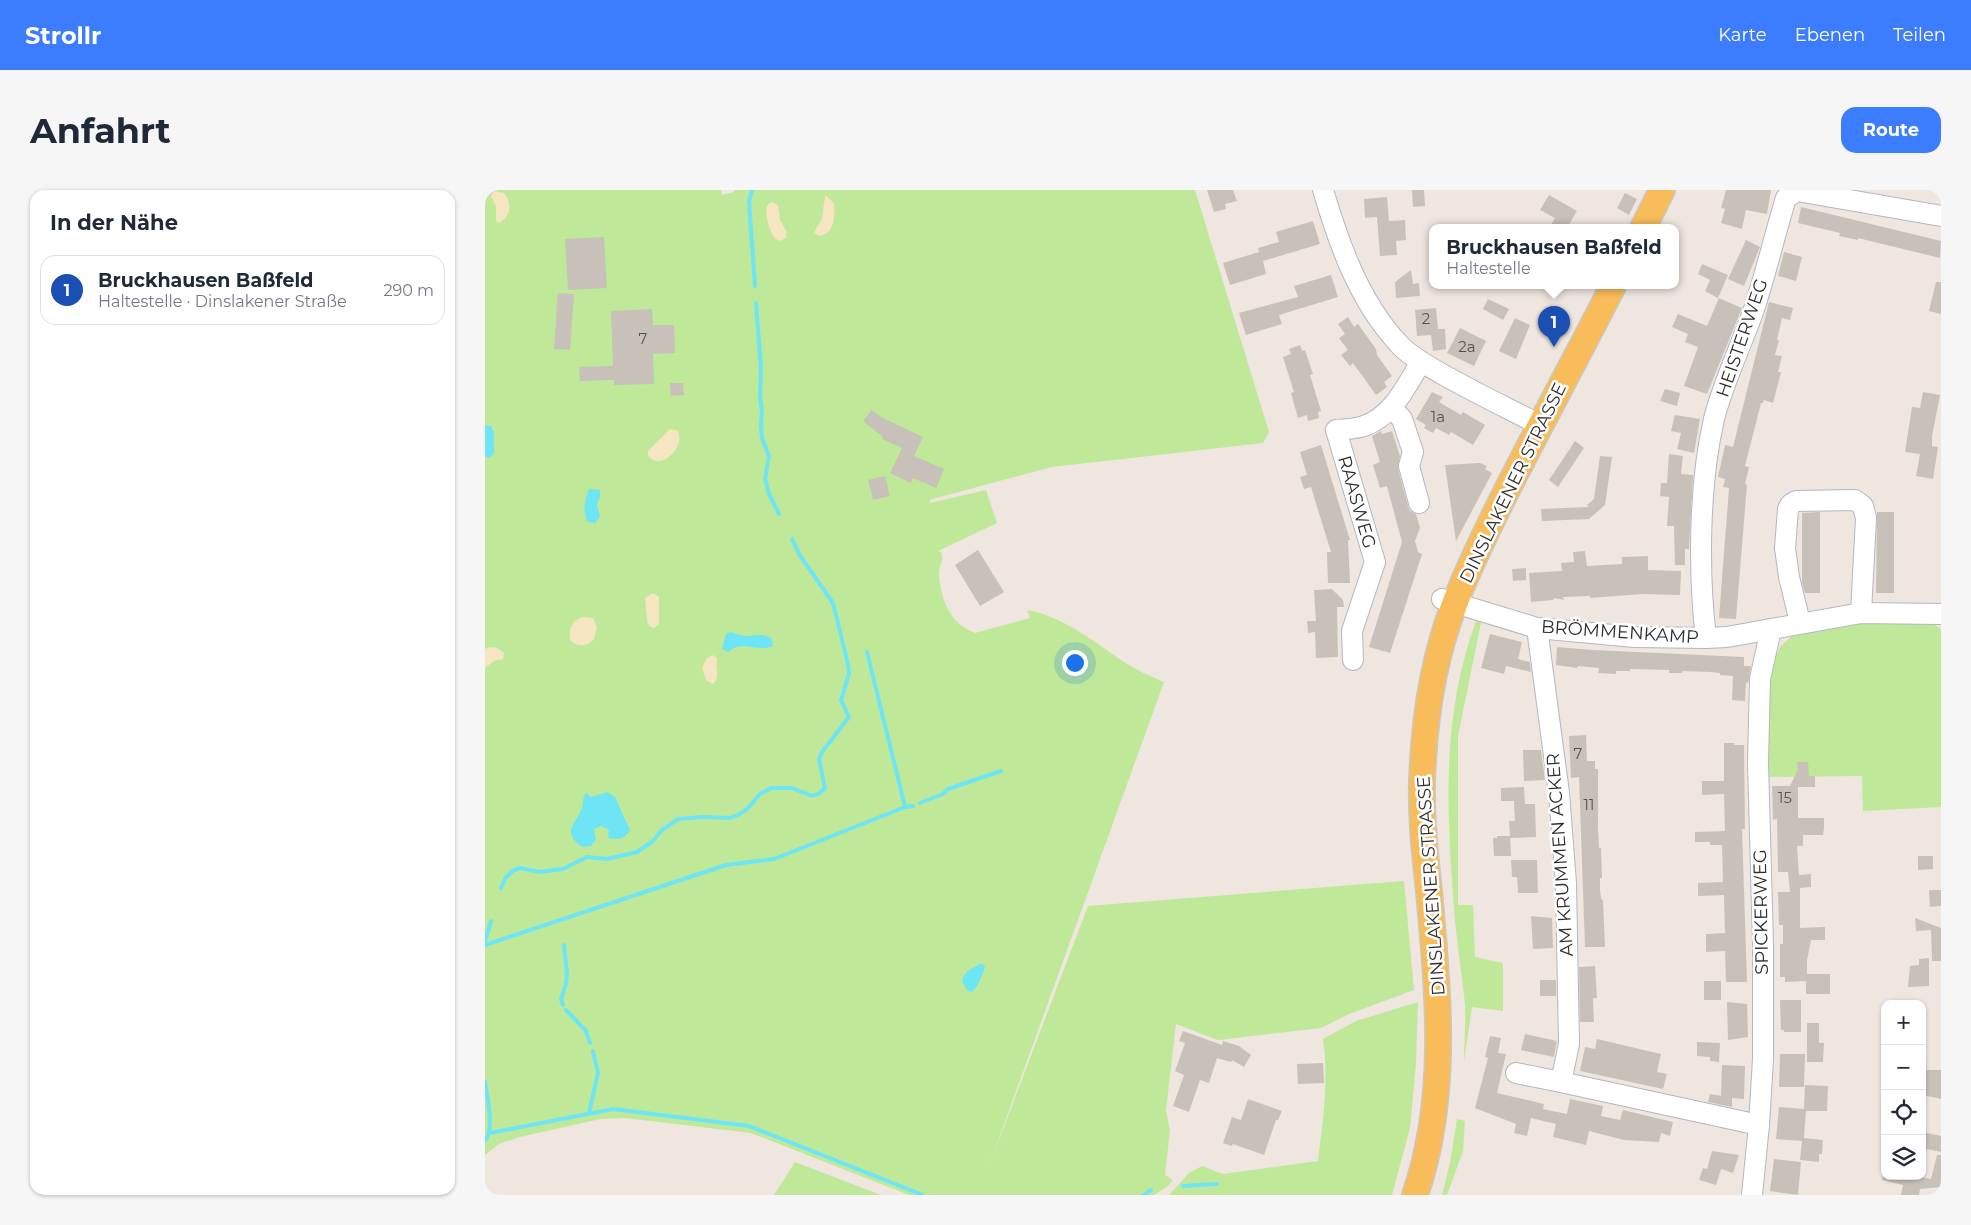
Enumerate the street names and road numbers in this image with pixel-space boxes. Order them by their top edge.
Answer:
street label: HEISTERWEG [1711,276,1773,400]
street label: DINSLAKENER STRASSE [1455,379,1571,587]
street label: RAASWEG [1333,453,1381,551]
street label: BRÖMMENKAMP [1540,616,1700,648]
street label: AM KRUMMEN ACKER [1542,752,1578,958]
street label: DINSLAKENER STRASSE [1412,775,1450,997]
street label: SPICKERWEG [1749,849,1773,975]

